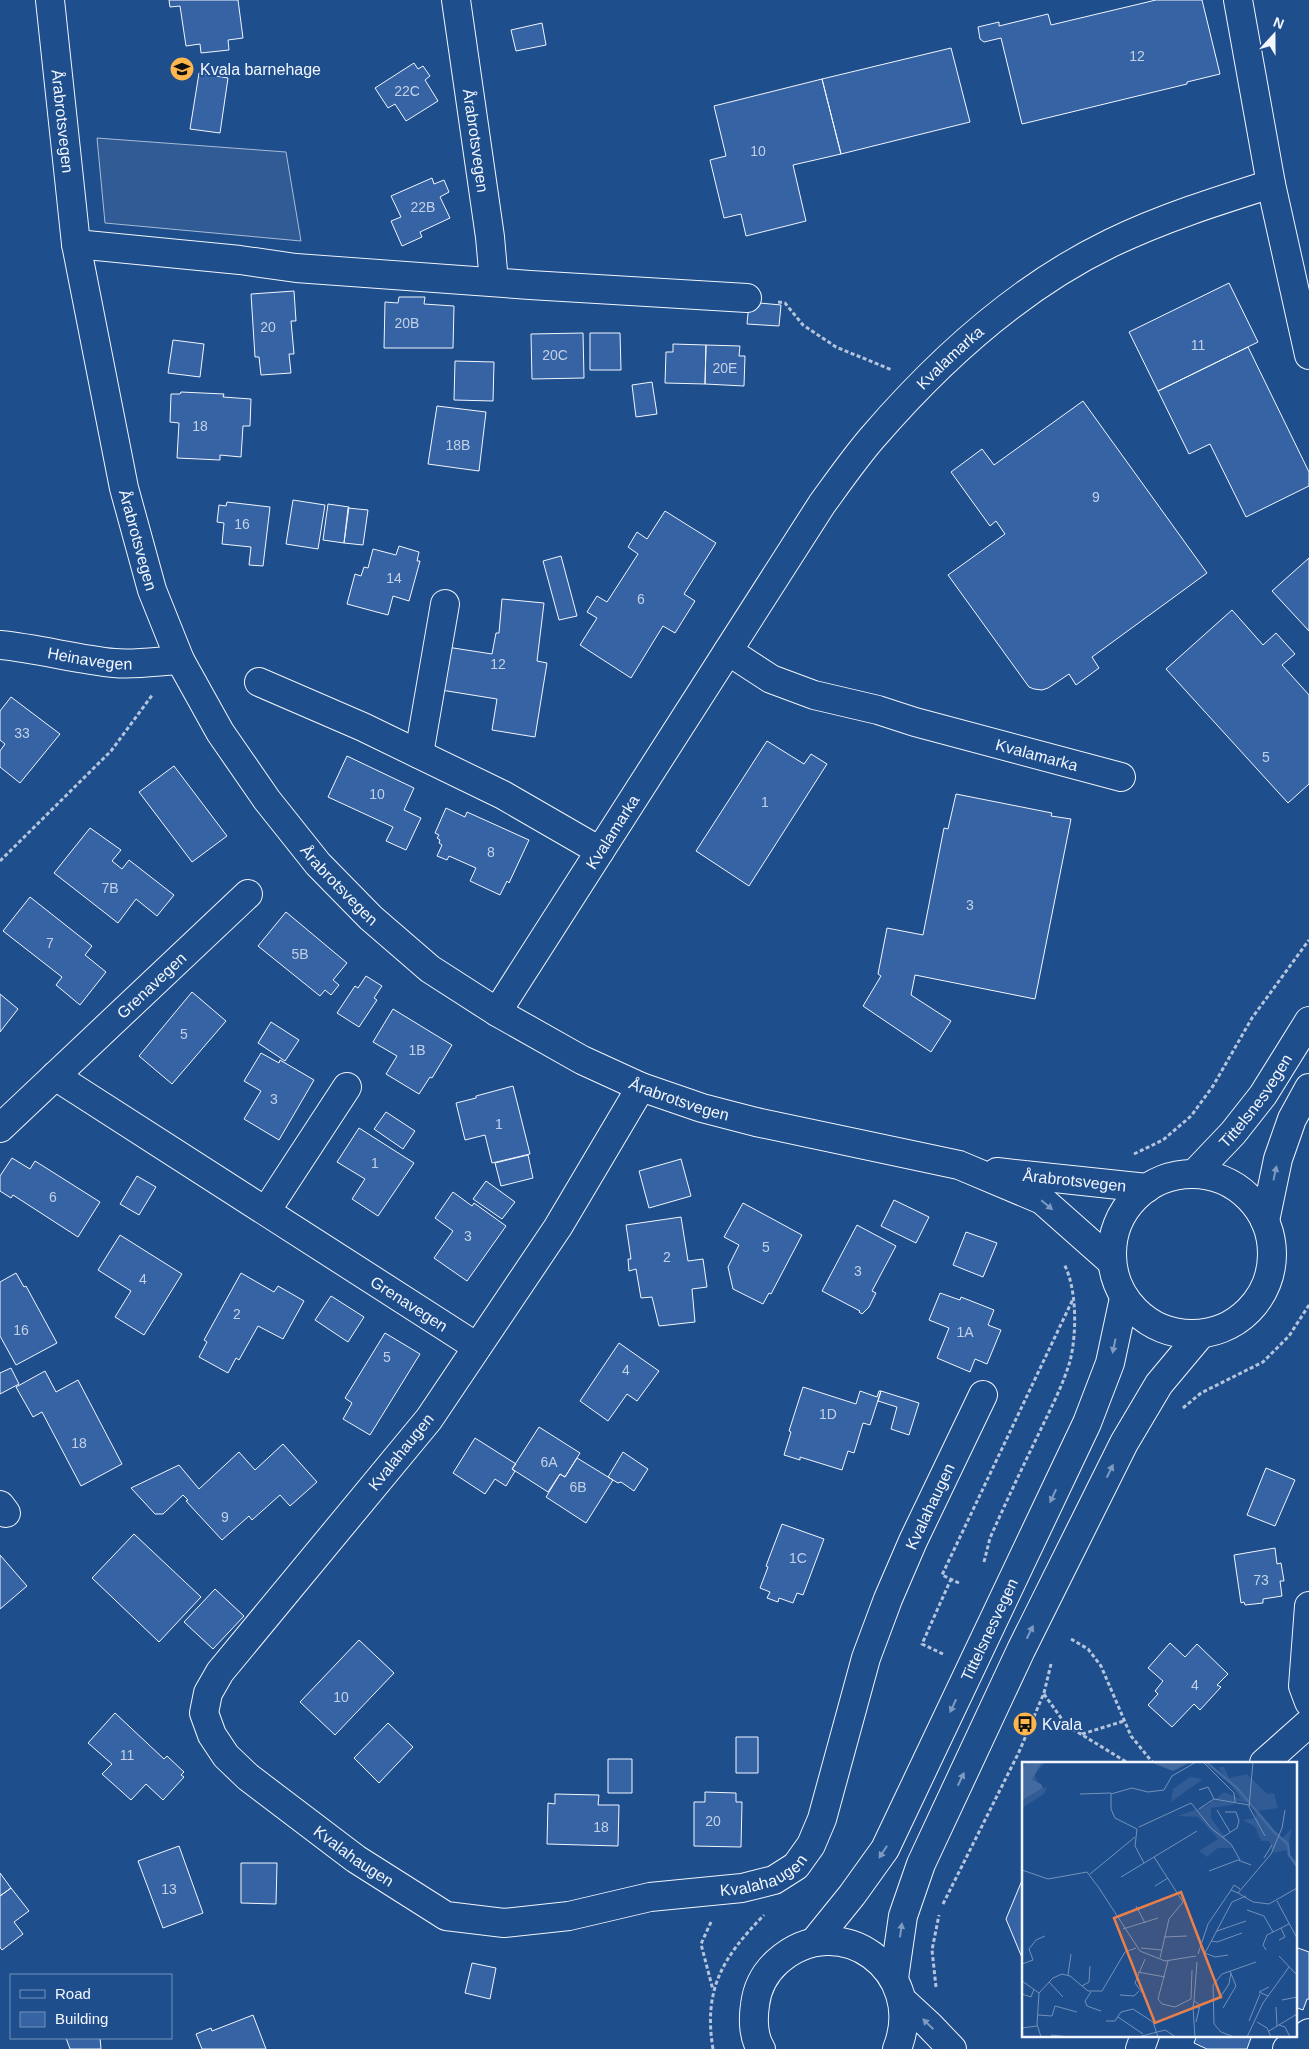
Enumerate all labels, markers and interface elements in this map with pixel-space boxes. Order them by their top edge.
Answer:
north arrow [1249,10,1299,60]
text: N [1271,14,1286,32]
house number: 12 [1129,48,1145,64]
school or university icon: Kvala barnehage [169,56,195,82]
place label: Kvala barnehage [200,61,321,78]
street label: Årabrotsvegen [49,69,77,174]
house number: 22C [394,83,420,99]
street label: Årabrotsvegen [460,88,492,193]
house number: 10 [750,143,766,159]
house number: 22B [411,199,435,215]
house number: 20B [395,315,419,331]
house number: 20 [260,319,276,335]
street label: Kvalamarka [913,322,986,392]
house number: 11 [1191,337,1205,353]
house number: 20C [542,347,568,363]
house number: 20E [713,360,737,376]
house number: 18 [192,418,208,434]
house number: 18B [446,437,470,453]
street label: Årabrotsvegen [116,487,160,592]
house number: 9 [1092,489,1100,505]
house number: 16 [234,516,250,532]
house number: 14 [386,570,402,586]
house number: 6 [637,591,645,607]
street label: Heinavegen [46,644,132,672]
house number: 12 [490,656,506,672]
house number: 33 [14,725,30,741]
street label: Kvalamarka [994,735,1080,774]
house number: 5 [1262,749,1270,765]
house number: 10 [369,786,385,802]
street label: Kvalamarka [582,791,642,872]
house number: 1 [761,794,769,810]
street label: Årabrotsvegen [298,841,381,929]
house number: 8 [487,844,495,860]
house number: 7B [101,880,119,896]
house number: 3 [966,897,974,913]
house number: 7 [46,935,54,951]
house number: 5B [291,946,309,962]
street label: Grenavegen [113,949,189,1022]
house number: 5 [180,1026,188,1042]
house number: 1B [408,1042,426,1058]
street label: Tittelsnesvegen [1216,1051,1295,1151]
street label: Årabrotsvegen [627,1073,731,1123]
house number: 3 [270,1091,278,1107]
house number: 1 [495,1116,503,1132]
house number: 1 [371,1155,379,1171]
street label: Årabrotsvegen [1022,1165,1127,1194]
one-way arrow [1271,1166,1279,1181]
house number: 6 [49,1189,57,1205]
one-way arrow [1041,1200,1054,1211]
house number: 3 [464,1228,472,1244]
house number: 5 [762,1239,770,1255]
house number: 2 [663,1249,671,1265]
house number: 3 [854,1263,862,1279]
house number: 4 [139,1271,147,1287]
street label: Grenavegen [368,1273,451,1334]
house number: 2 [233,1306,241,1322]
house number: 16 [13,1322,29,1338]
house number: 1A [956,1324,974,1340]
one-way arrow [1110,1338,1118,1353]
house number: 5 [383,1349,391,1365]
house number: 4 [622,1362,630,1378]
house number: 1D [819,1406,837,1422]
street label: Kvalahaugen [365,1410,437,1494]
house number: 18 [71,1435,87,1451]
house number: 6A [540,1454,558,1470]
street label: Kvalahaugen [902,1461,957,1552]
one-way arrow [1106,1463,1114,1478]
house number: 6B [569,1479,587,1495]
one-way arrow [1049,1489,1057,1503]
house number: 9 [221,1509,229,1525]
house number: 1C [789,1550,807,1566]
house number: 73 [1253,1572,1269,1588]
street label: Tittelsnesvegen [958,1575,1021,1684]
one-way arrow [1026,1625,1034,1639]
house number: 4 [1191,1677,1199,1693]
house number: 10 [333,1689,349,1705]
one-way arrow [949,1699,957,1713]
bus stop icon: Kvala [1012,1711,1038,1737]
place label: Kvala [1042,1716,1082,1733]
house number: 11 [120,1747,134,1763]
inset map [1022,1762,1296,2036]
one-way arrow [957,1772,965,1786]
house number: 20 [705,1813,721,1829]
house number: 18 [593,1819,609,1835]
street label: Kvalahaugen [311,1822,397,1889]
one-way arrow [878,1845,887,1859]
street label: Kvalahaugen [719,1851,810,1899]
house number: 13 [161,1881,177,1897]
one-way arrow [898,1921,906,1937]
legend [10,1974,172,2039]
text: Road [55,1985,91,2002]
text: Building [55,2010,108,2027]
one-way arrow [922,2018,934,2030]

